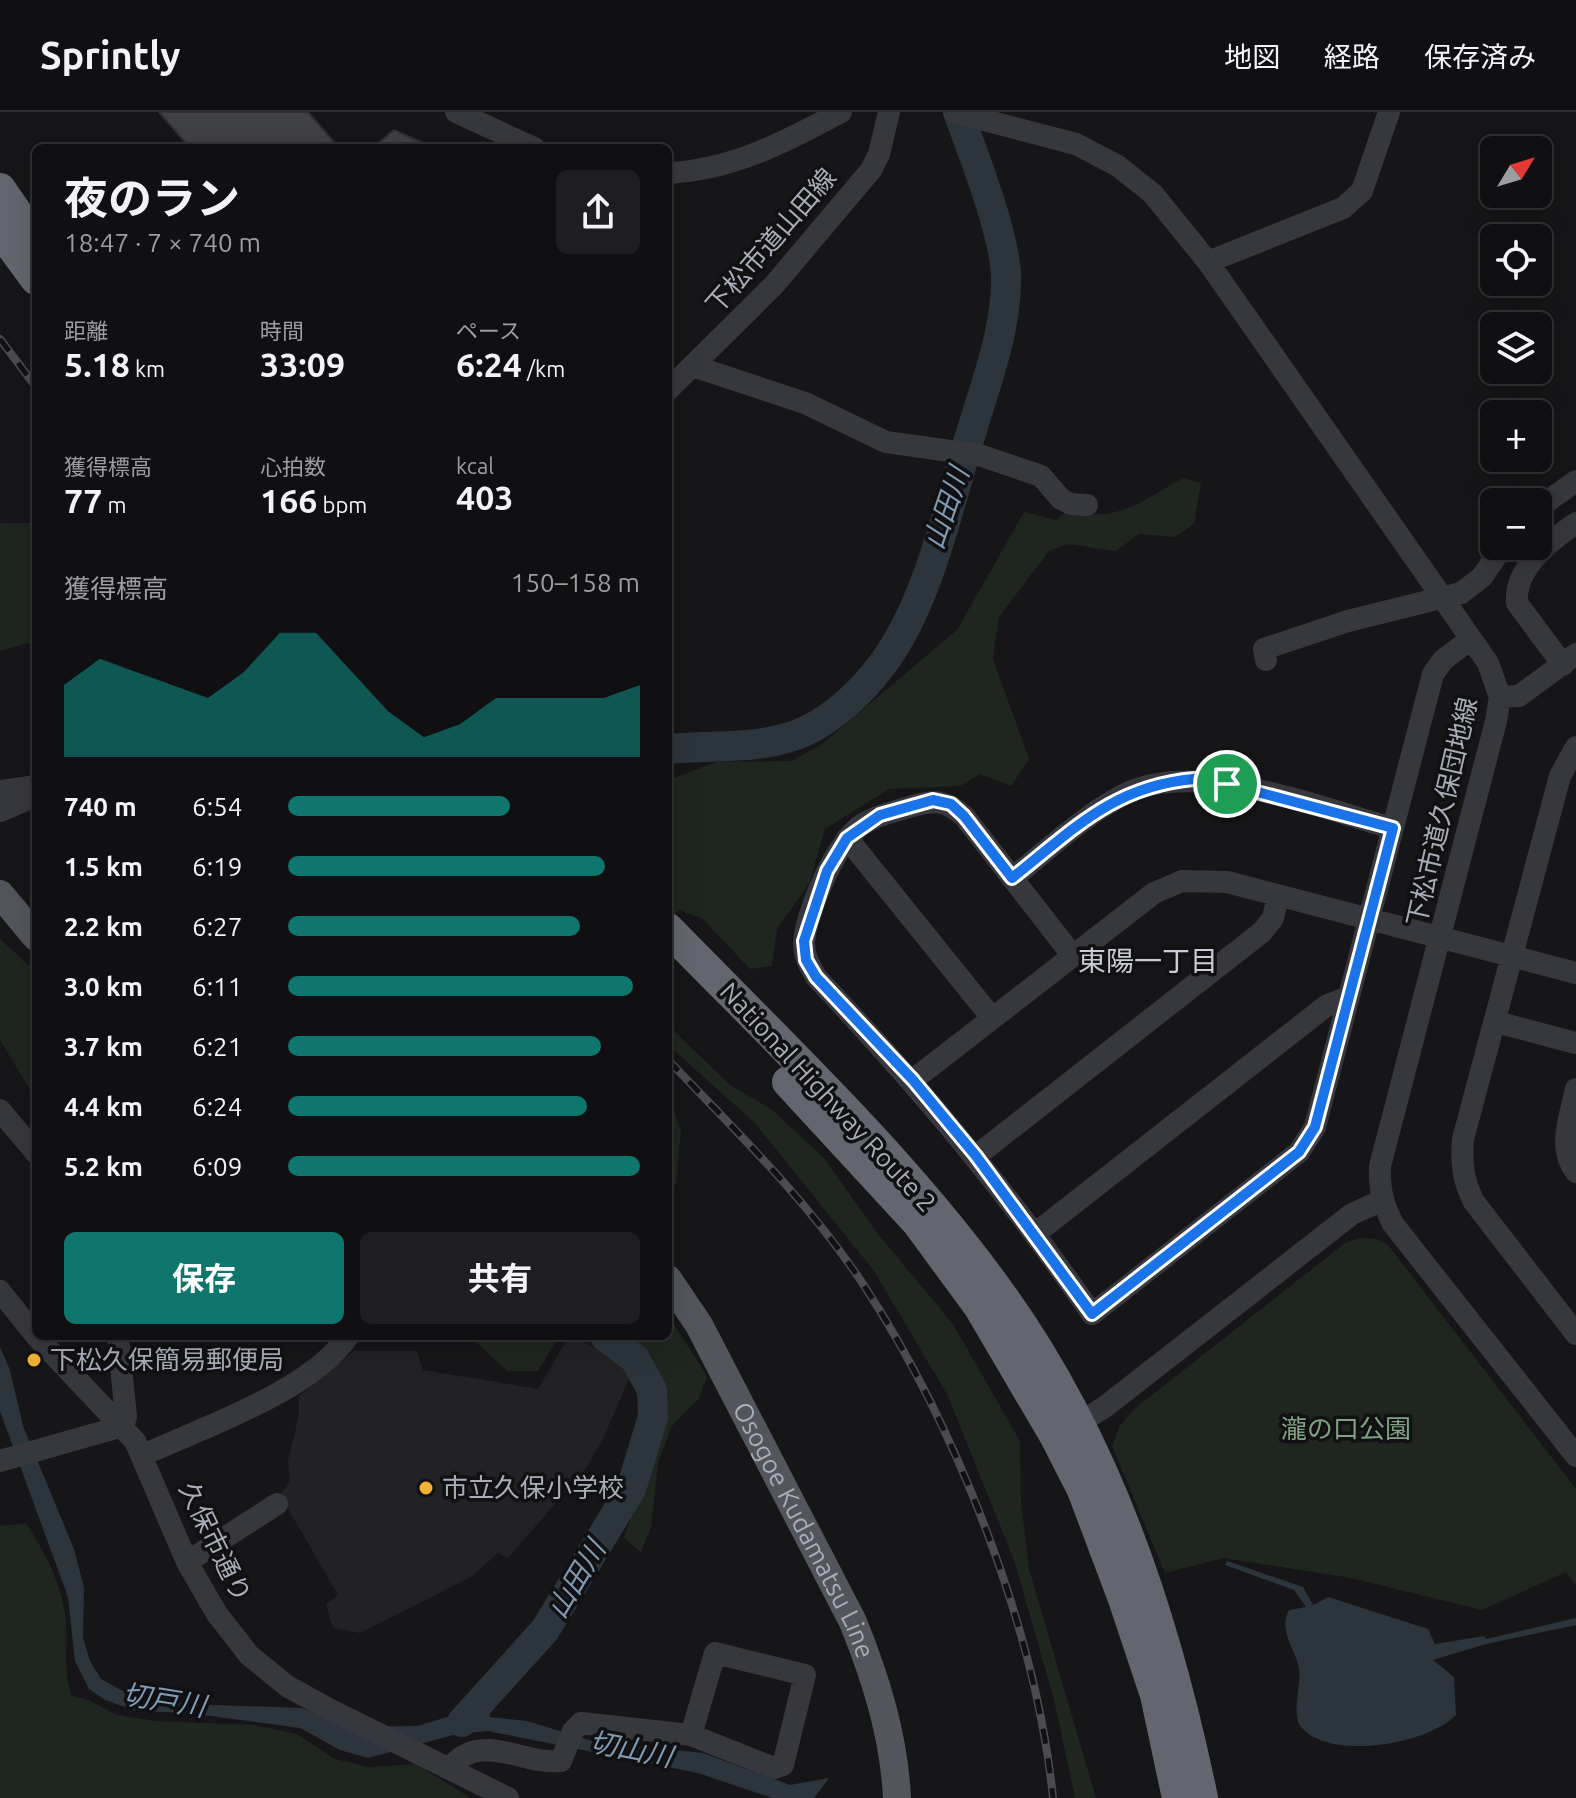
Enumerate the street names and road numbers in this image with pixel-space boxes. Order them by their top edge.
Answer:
street label: 下松市道山田線 [700,162,841,319]
street label: 下松市道久保団地線 [1401,695,1482,929]
street label: National Highway Route 2 [715,976,942,1217]
street label: Osogoe Kudamatsu Line [727,1397,881,1662]
street label: 久保市通り [174,1477,257,1607]

